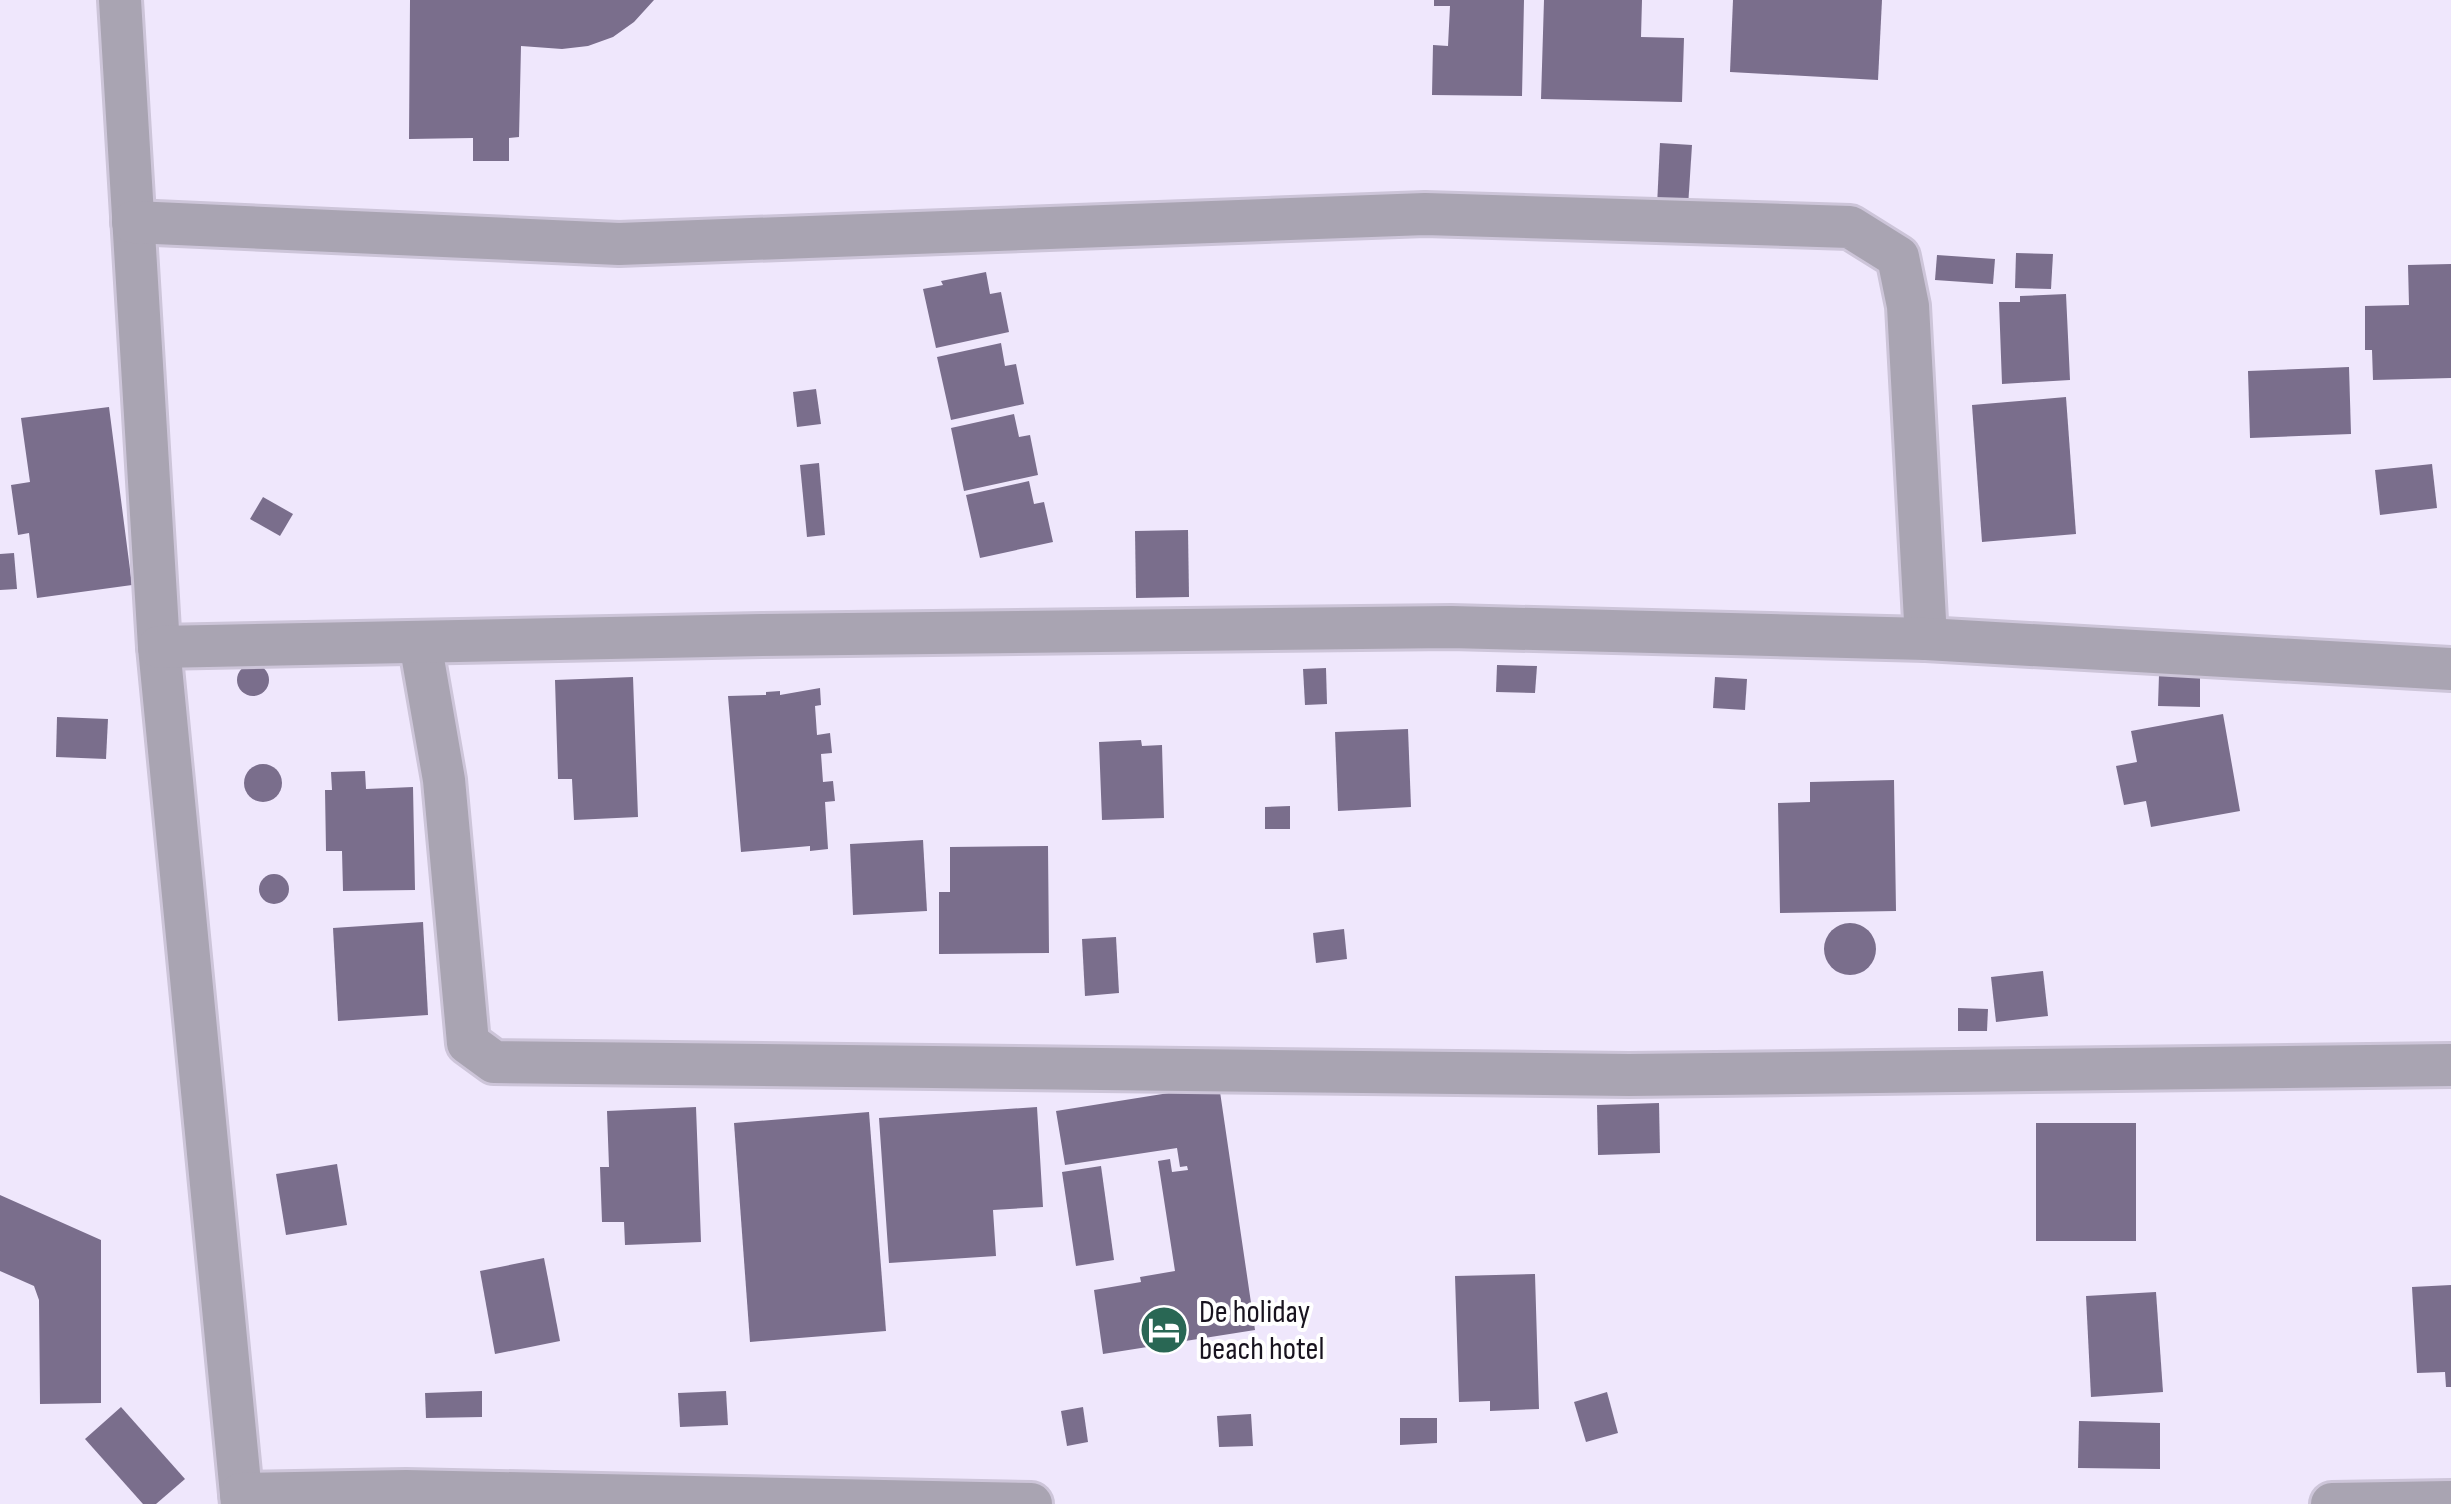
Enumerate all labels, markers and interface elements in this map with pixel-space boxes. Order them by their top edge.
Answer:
place label: De holiday beach hotel [1199,1293,1324,1369]
hotel icon: De holiday beach hotel [1138,1304,1190,1356]

